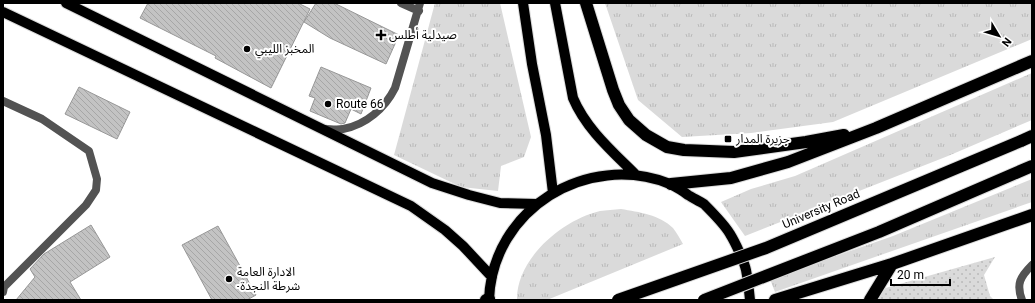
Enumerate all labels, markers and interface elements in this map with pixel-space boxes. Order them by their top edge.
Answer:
north arrow [979,16,1019,56]
place label: صيدلية أطلس [389,27,457,42]
marker: صيدلية أطلس [376,30,386,40]
text: N [999,35,1014,49]
place label: المخبز الليبي [255,42,315,59]
marker: المخبز الليبي [242,44,252,54]
place label: Route 66 [336,97,384,111]
marker: Route 66 [323,99,333,109]
place label: جزيرة المدار [735,132,790,146]
marker: جزيرة المدار [723,134,733,144]
street label: University Road [780,186,862,232]
scale bar [891,261,950,287]
place label: الادارة العامة -شرطة النجدة [237,265,300,293]
text: 20 m [897,268,924,282]
marker: الادارة العامة -شرطة النجدة [224,274,234,284]

